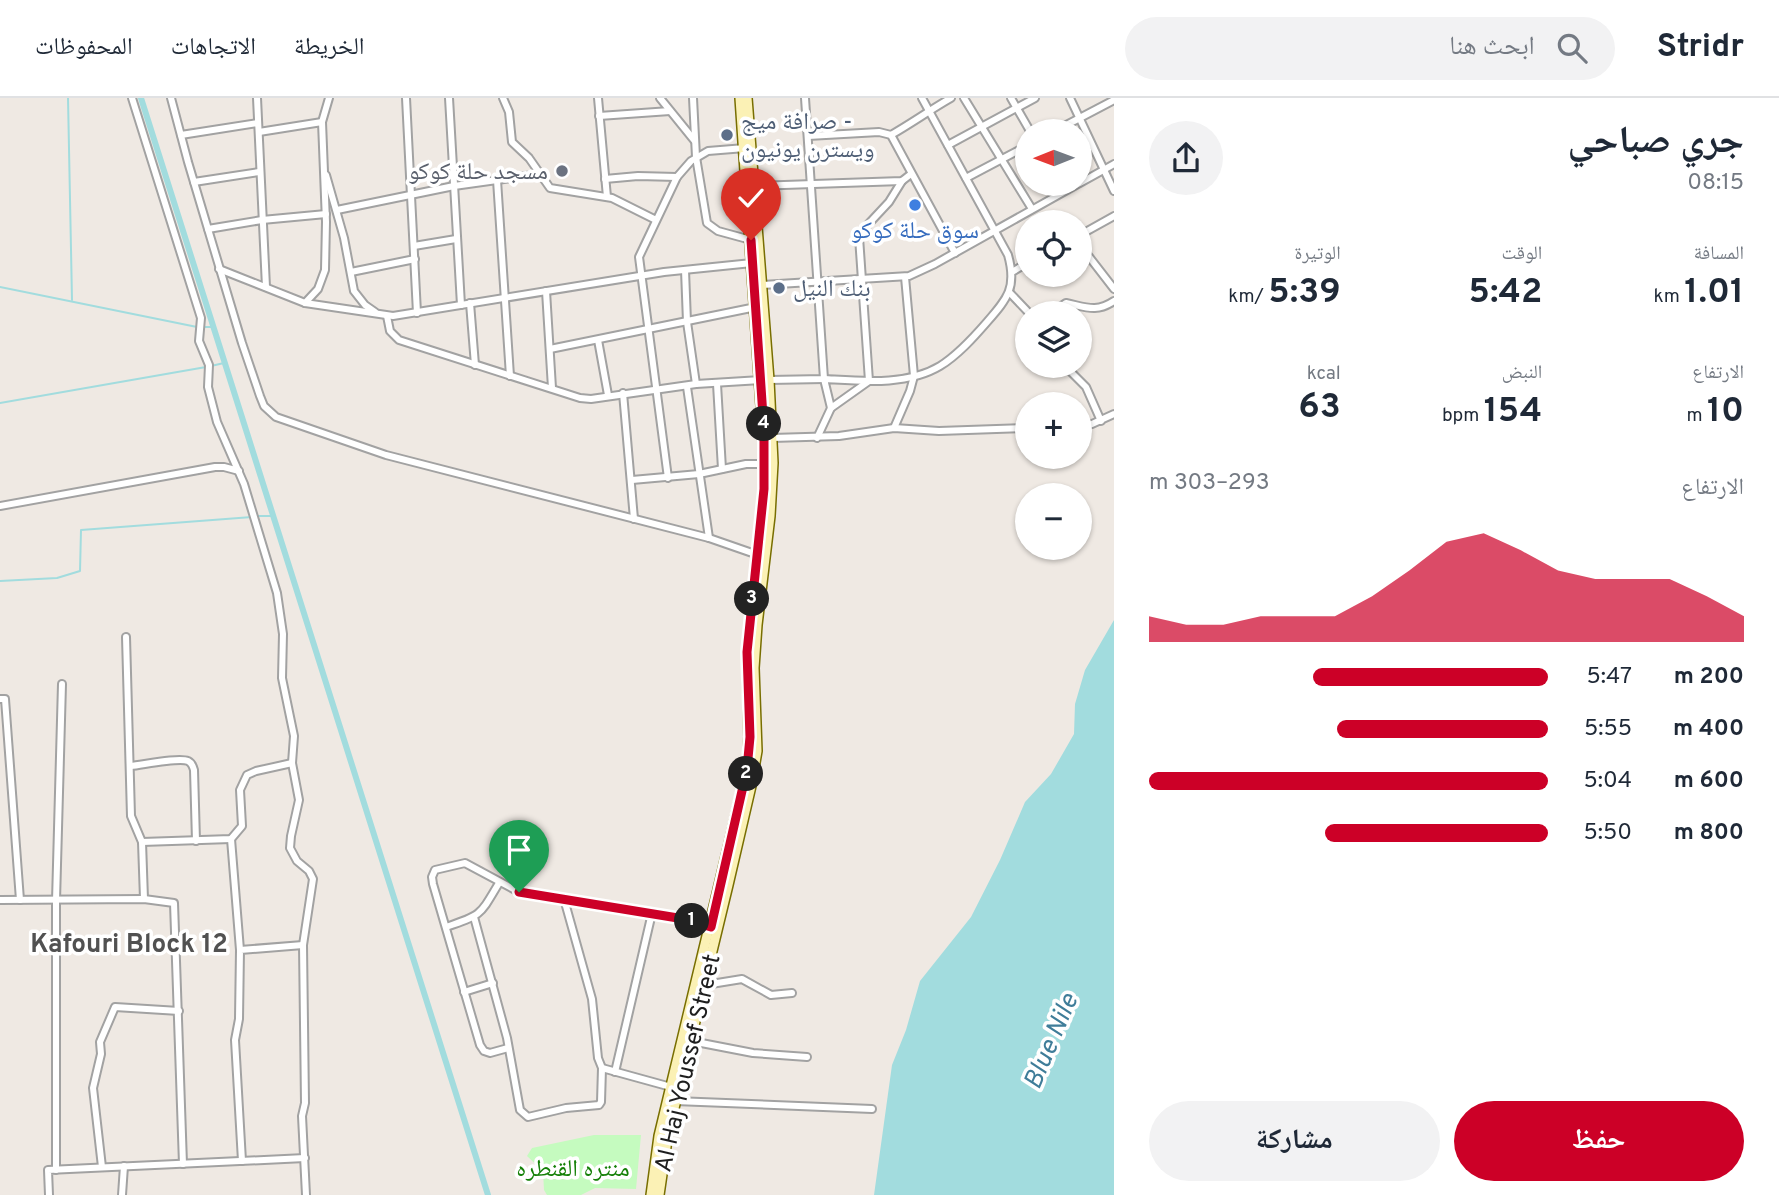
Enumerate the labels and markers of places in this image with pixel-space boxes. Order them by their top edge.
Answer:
place label: صرافة ميج - ويسترن يونيون [741,108,874,166]
marker: صرافة ميج - ويسترن يونيون [719,127,735,143]
place label: مسجد حلة كوكو [408,158,548,188]
marker: مسجد حلة كوكو [554,163,570,179]
pin [721,168,781,240]
marker: سوق حلة كوكو [907,197,923,213]
place label: سوق حلة كوكو [851,217,979,247]
place label: بنك النيل [793,275,871,305]
marker: بنك النيل [771,280,787,296]
pin: 4 [746,406,782,442]
pin: 3 [734,582,770,616]
pin: 2 [728,756,764,792]
pin [489,820,549,892]
pin: 1 [674,904,710,938]

